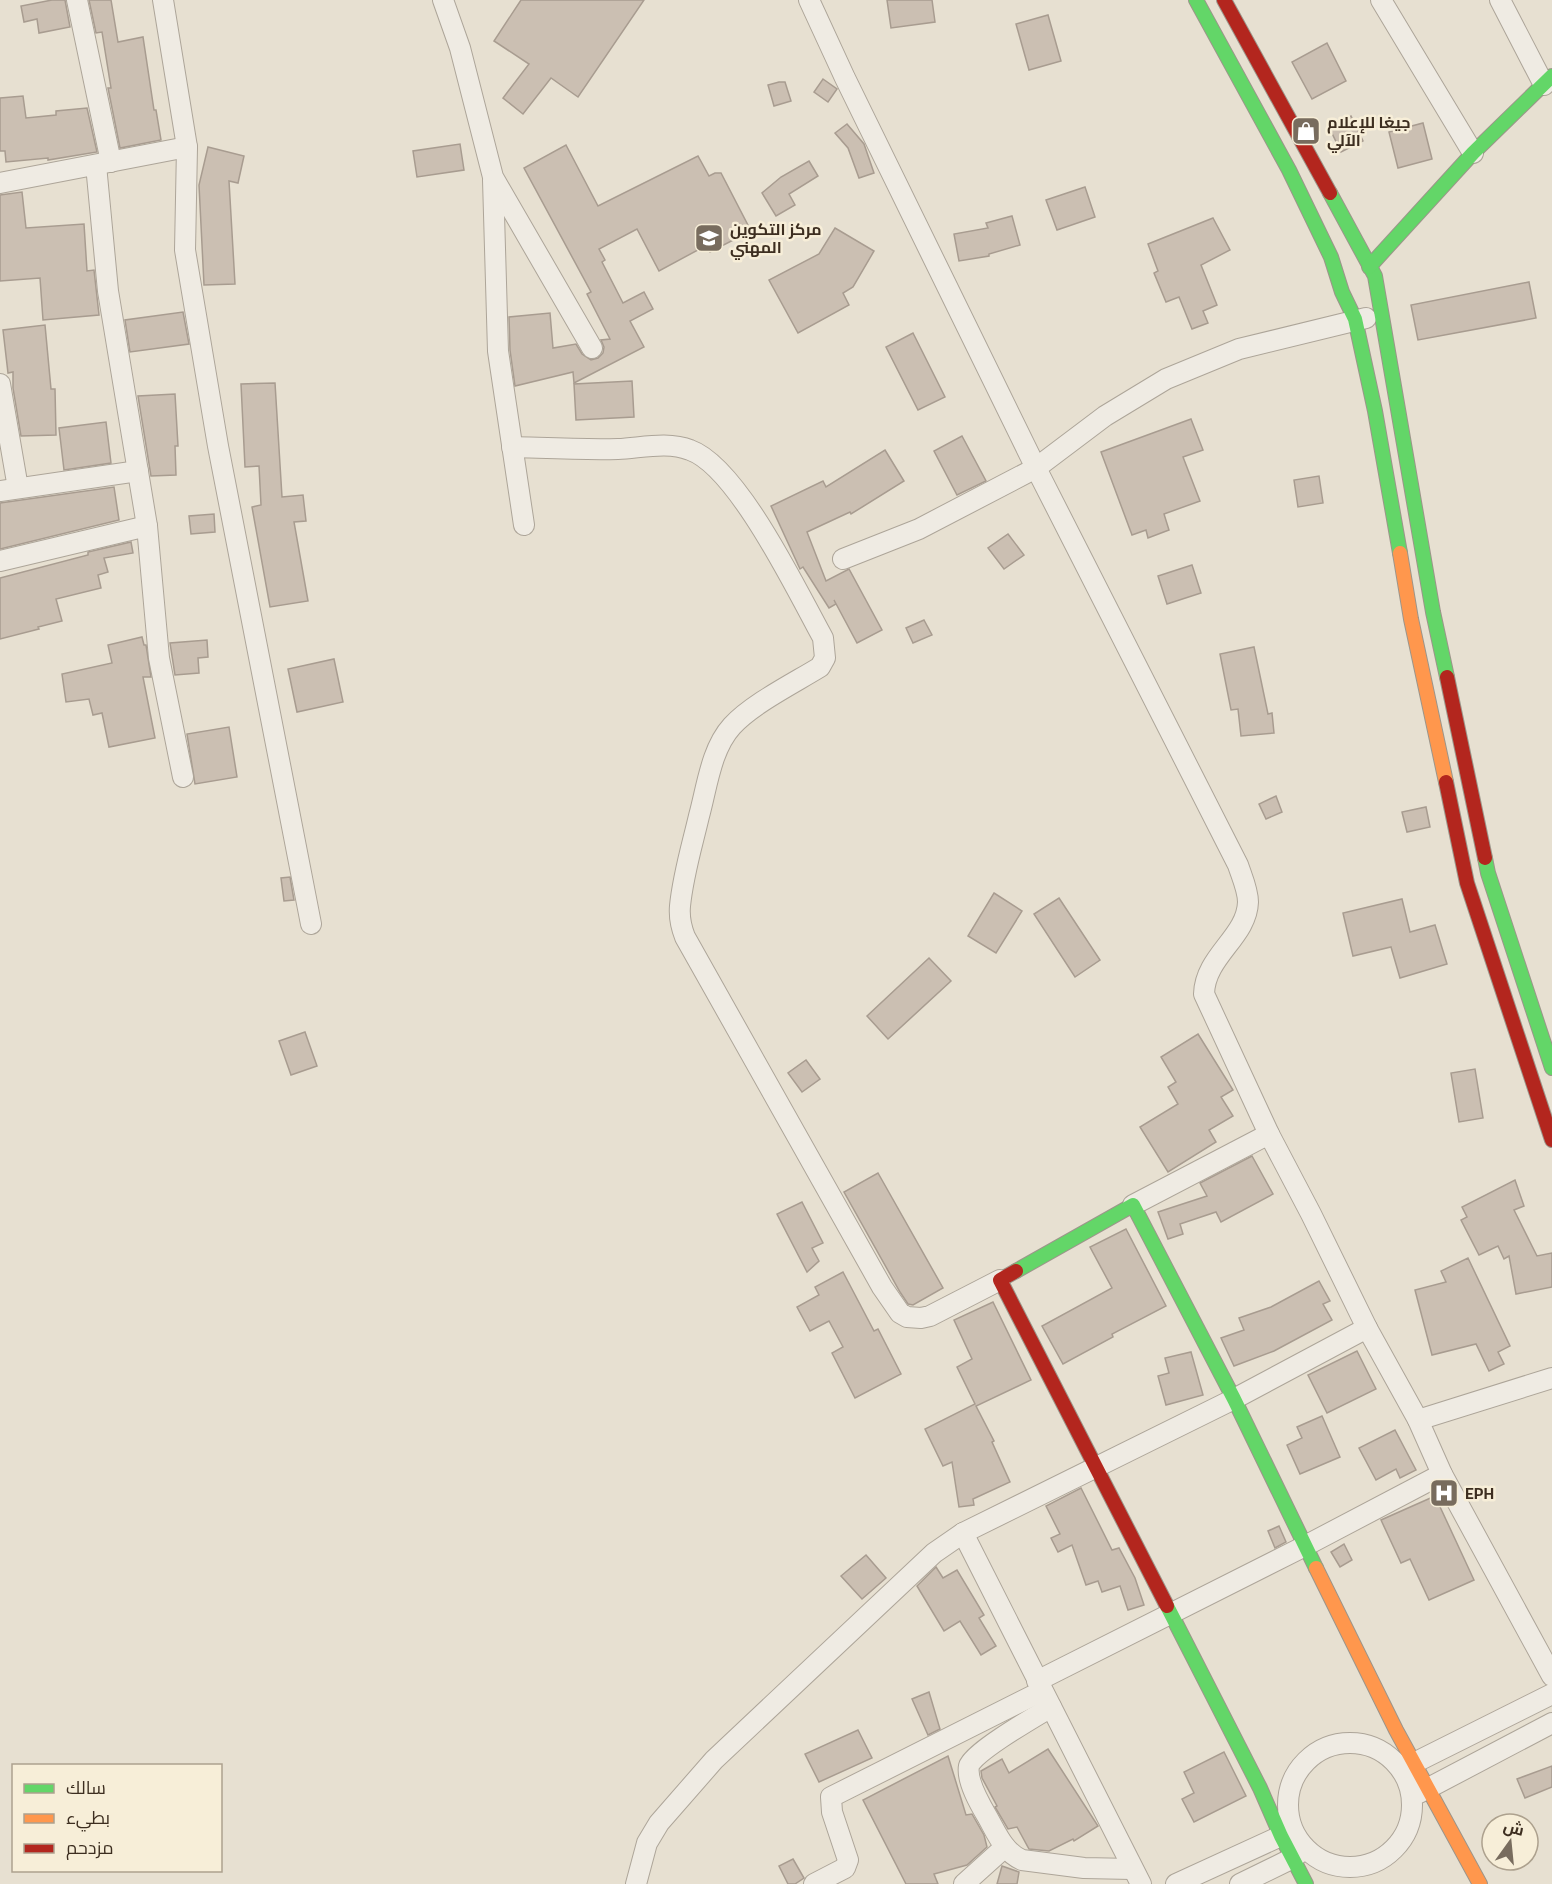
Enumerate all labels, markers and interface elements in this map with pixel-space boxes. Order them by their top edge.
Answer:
place label: جيغا للإعلام الآلي [1327,107,1411,155]
shop icon: جيغا للإعلام الآلي [1290,115,1322,147]
place label: مركز التكوين المهني [730,214,822,262]
school or university icon: مركز التكوين المهني [693,222,725,254]
hospital icon: EPH [1428,1477,1460,1509]
place label: EPH [1465,1478,1494,1508]
legend [12,1764,222,1872]
text: سالك [66,1771,106,1804]
text: بطيء [66,1801,110,1834]
text: ش [1500,1810,1528,1845]
north arrow [1480,1812,1540,1872]
text: مزدحم [66,1831,114,1864]

